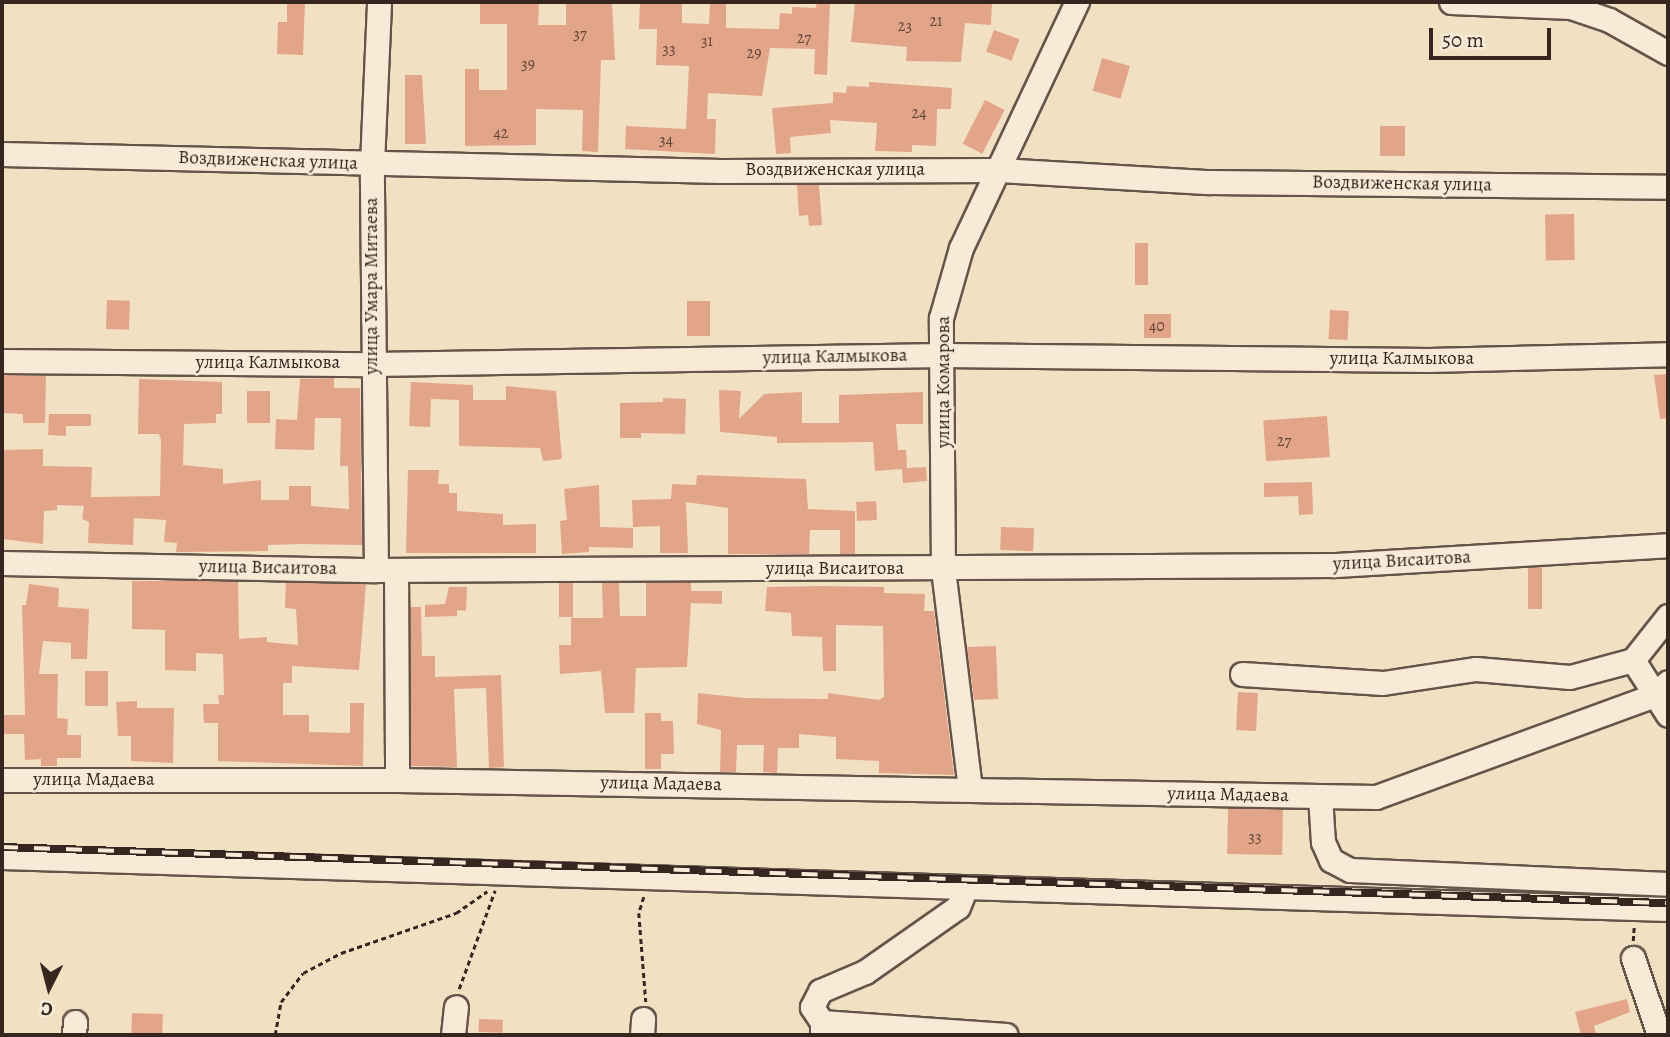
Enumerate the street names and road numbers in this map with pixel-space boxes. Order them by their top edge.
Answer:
street label: Воздвиженская улица [178,146,358,176]
street label: Воздвиженская улица [745,159,925,181]
street label: Воздвиженская улица [1312,171,1492,197]
street label: улица Умара Митаева [361,197,383,375]
street label: улица Комарова [933,316,955,448]
street label: улица Калмыкова [762,344,908,370]
street label: улица Калмыкова [1330,348,1474,370]
street label: улица Калмыкова [196,352,340,374]
street label: улица Висаитова [1332,546,1472,576]
street label: улица Висаитова [199,555,337,581]
street label: улица Висаитова [766,558,904,580]
street label: улица Мадаева [33,769,155,791]
street label: улица Мадаева [600,772,722,796]
street label: улица Мадаева [1167,783,1289,807]

